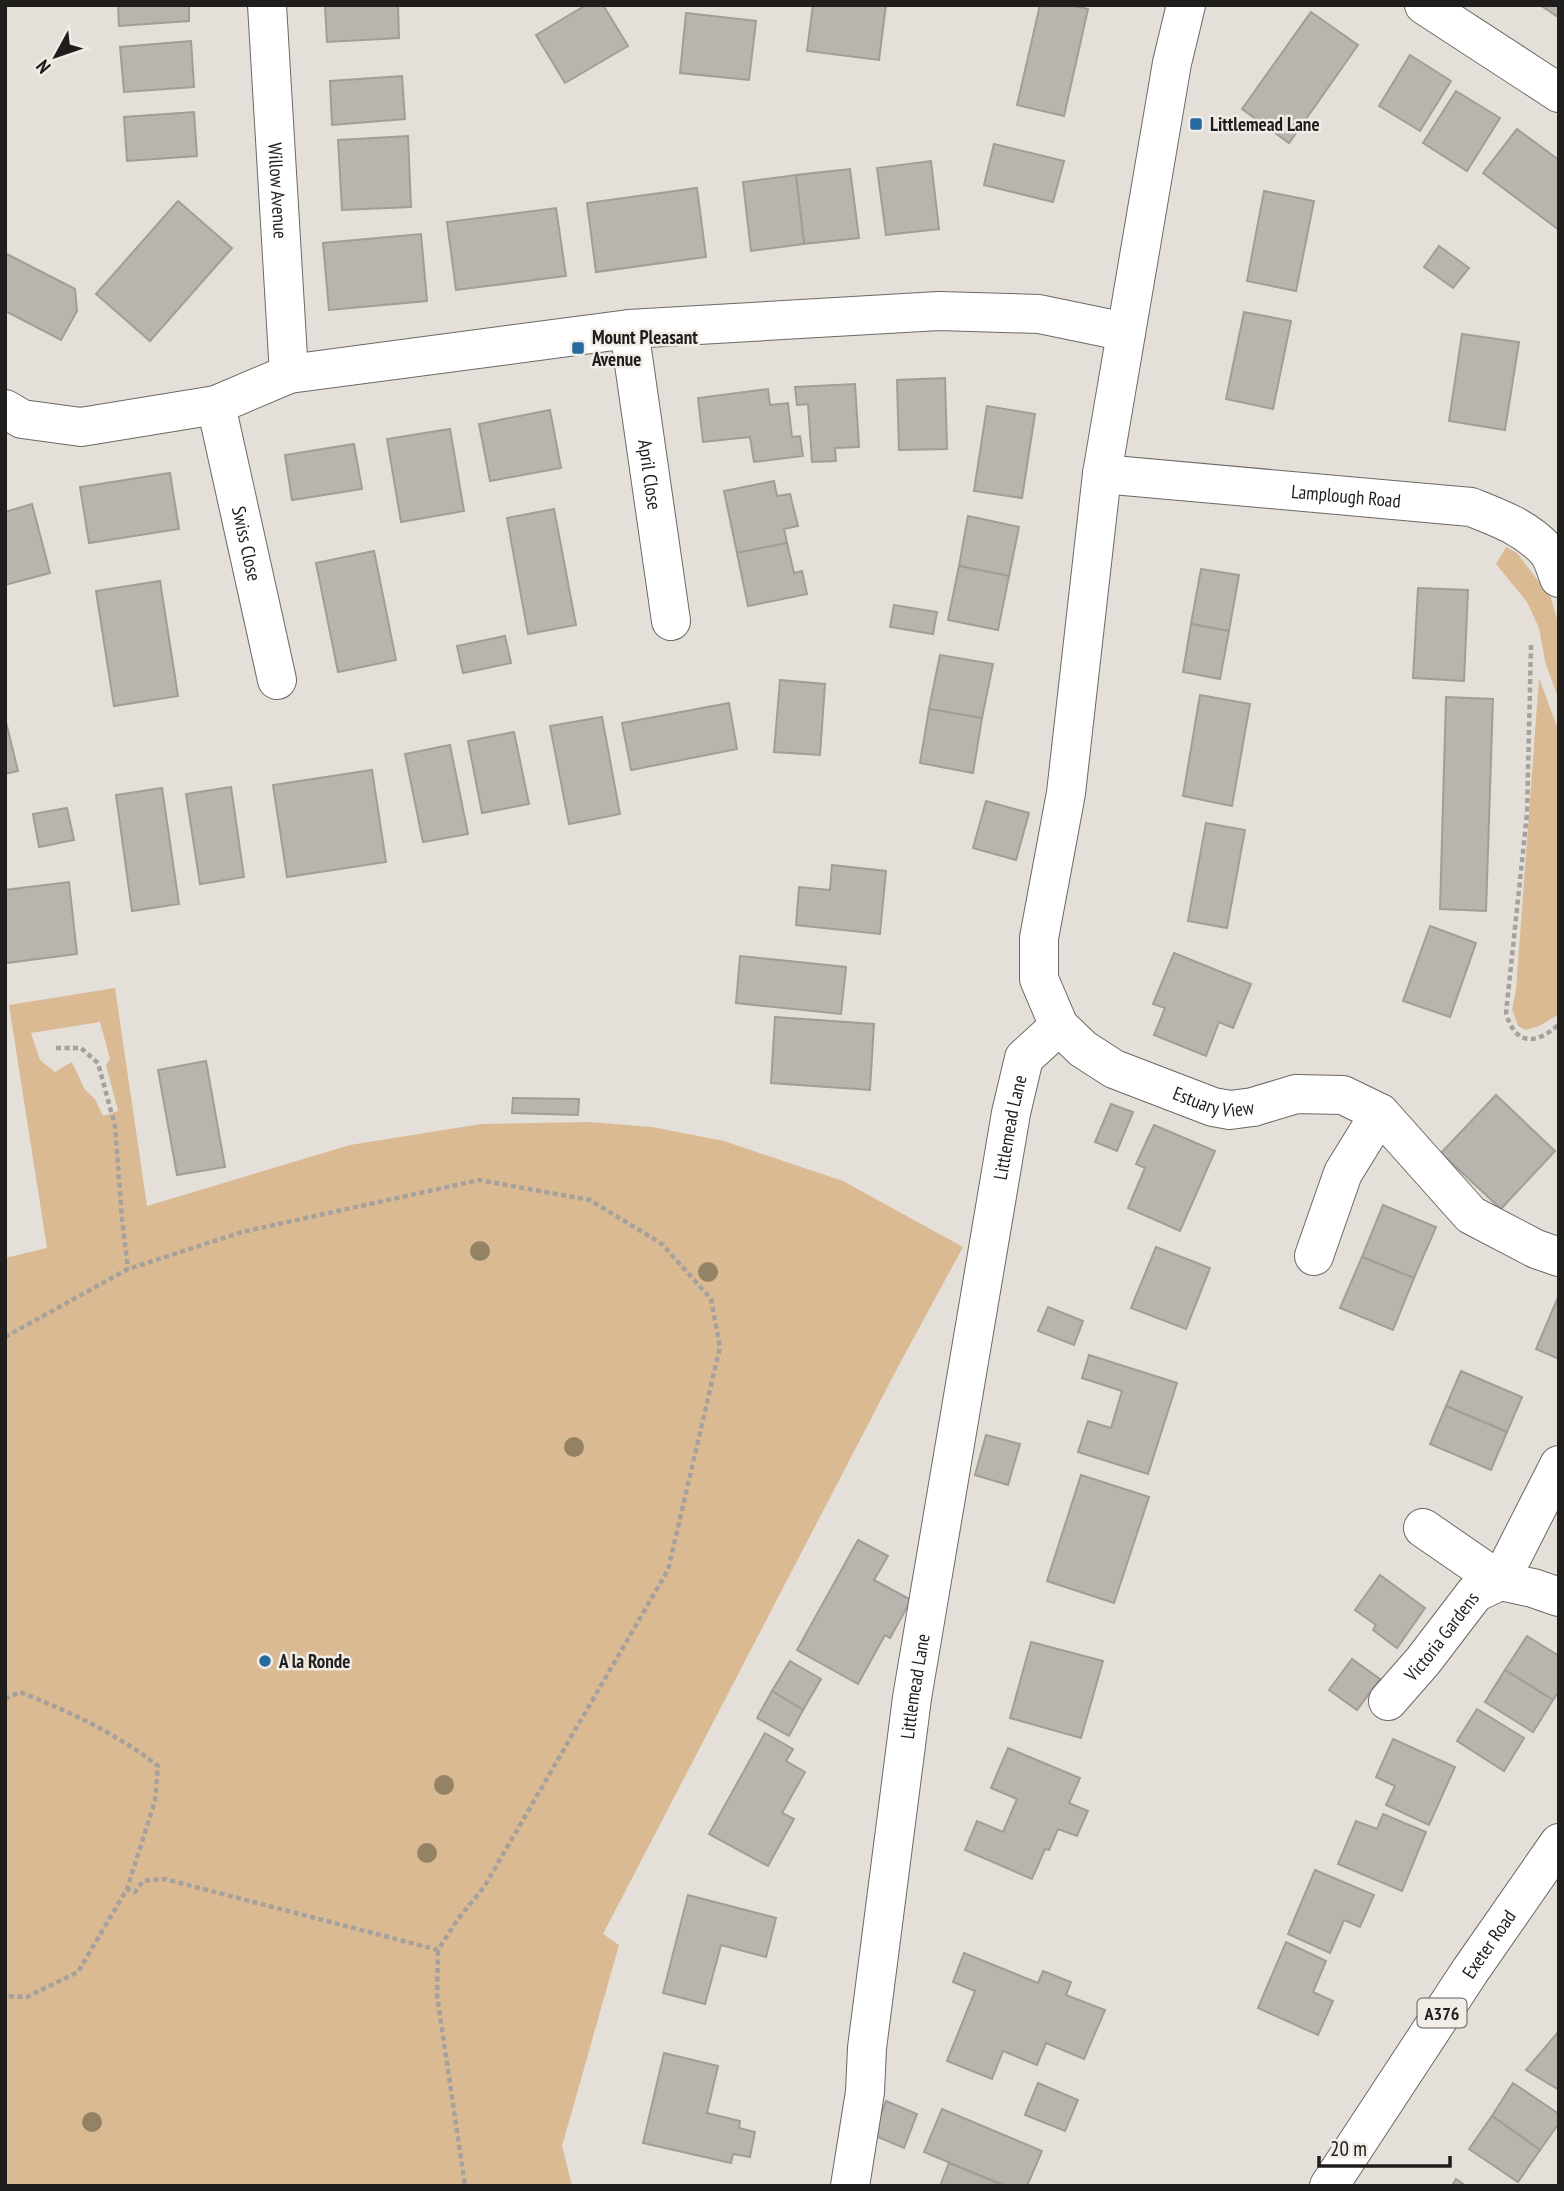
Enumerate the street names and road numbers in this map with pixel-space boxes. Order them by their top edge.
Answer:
street label: Willow Avenue [263,142,293,240]
street label: April Close [633,438,667,511]
street label: Lamplough Road [1290,479,1402,513]
street label: Swiss Close [227,504,267,583]
street label: Littlemead Lane [988,1072,1032,1182]
street label: Estuary View [1170,1081,1256,1122]
street label: Victoria Gardens [1398,1587,1484,1687]
street label: Littlemead Lane [895,1632,935,1740]
street label: Exeter Road [1457,1905,1521,1983]
road number: A376 [1418,1998,1466,2027]

